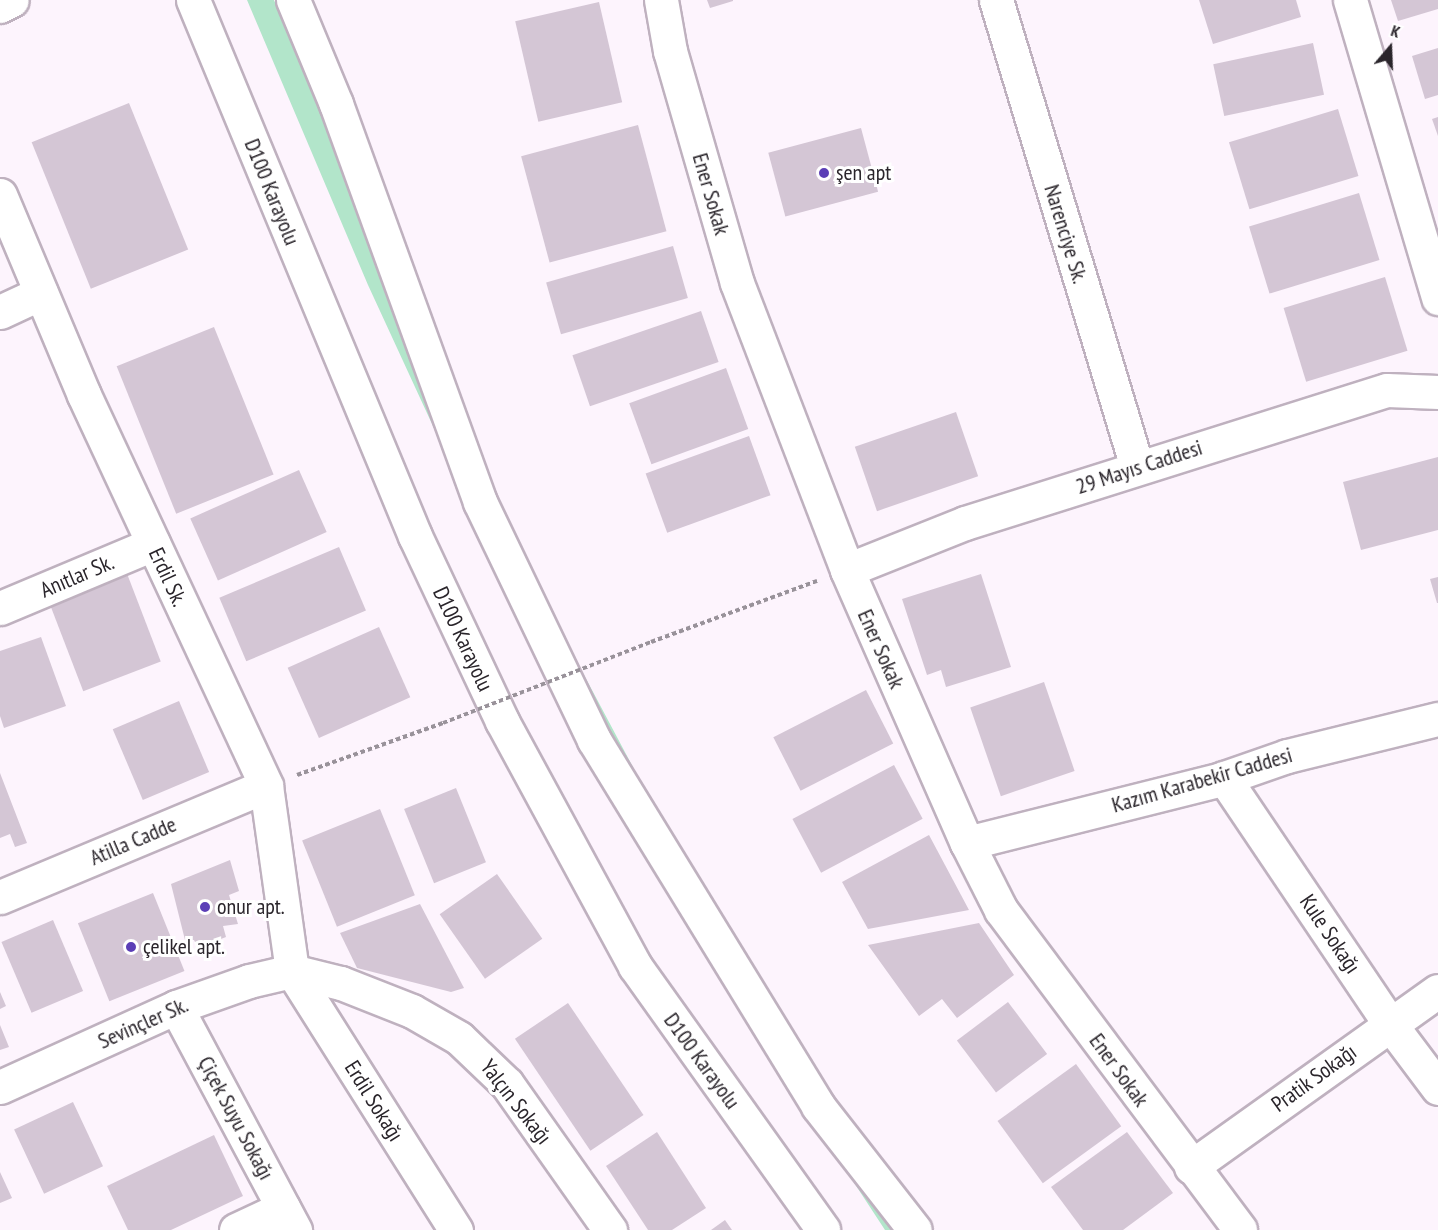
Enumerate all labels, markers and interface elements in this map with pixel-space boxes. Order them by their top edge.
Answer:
north arrow [1360,18,1420,78]
text: K [1389,20,1403,42]
street label: D100 Karayolu [239,135,305,249]
street label: Ener Sokak [687,150,735,238]
place label: şen apt [836,160,891,186]
marker: şen apt [817,166,831,180]
street label: Narenciye Sk. [1038,181,1094,287]
street label: 29 Mayıs Caddesi [1072,434,1206,500]
street label: Erdil Sk. [143,544,193,610]
street label: Anıtlar Sk. [36,549,118,603]
street label: D100 Karayolu [427,582,499,696]
street label: Ener Sokak [852,605,910,693]
street label: Kazım Karabekir Caddesi [1109,742,1295,818]
street label: Atilla Cadde [86,811,180,871]
street label: Kule Sokağı [1294,890,1366,978]
place label: onur apt. [217,894,285,920]
marker: onur apt. [198,900,212,914]
place label: çelikel apt. [143,934,225,960]
marker: çelikel apt. [124,940,138,954]
street label: Sevinçler Sk. [94,991,192,1055]
street label: D100 Karayolu [658,1008,746,1114]
street label: Ener Sokak [1084,1028,1154,1112]
street label: Pratik Sokağı [1266,1038,1362,1118]
street label: Çiçek Suyu Sokağı [192,1052,280,1184]
street label: Yalçın Sokağı [475,1054,557,1150]
street label: Erdil Sokağı [339,1056,409,1146]

